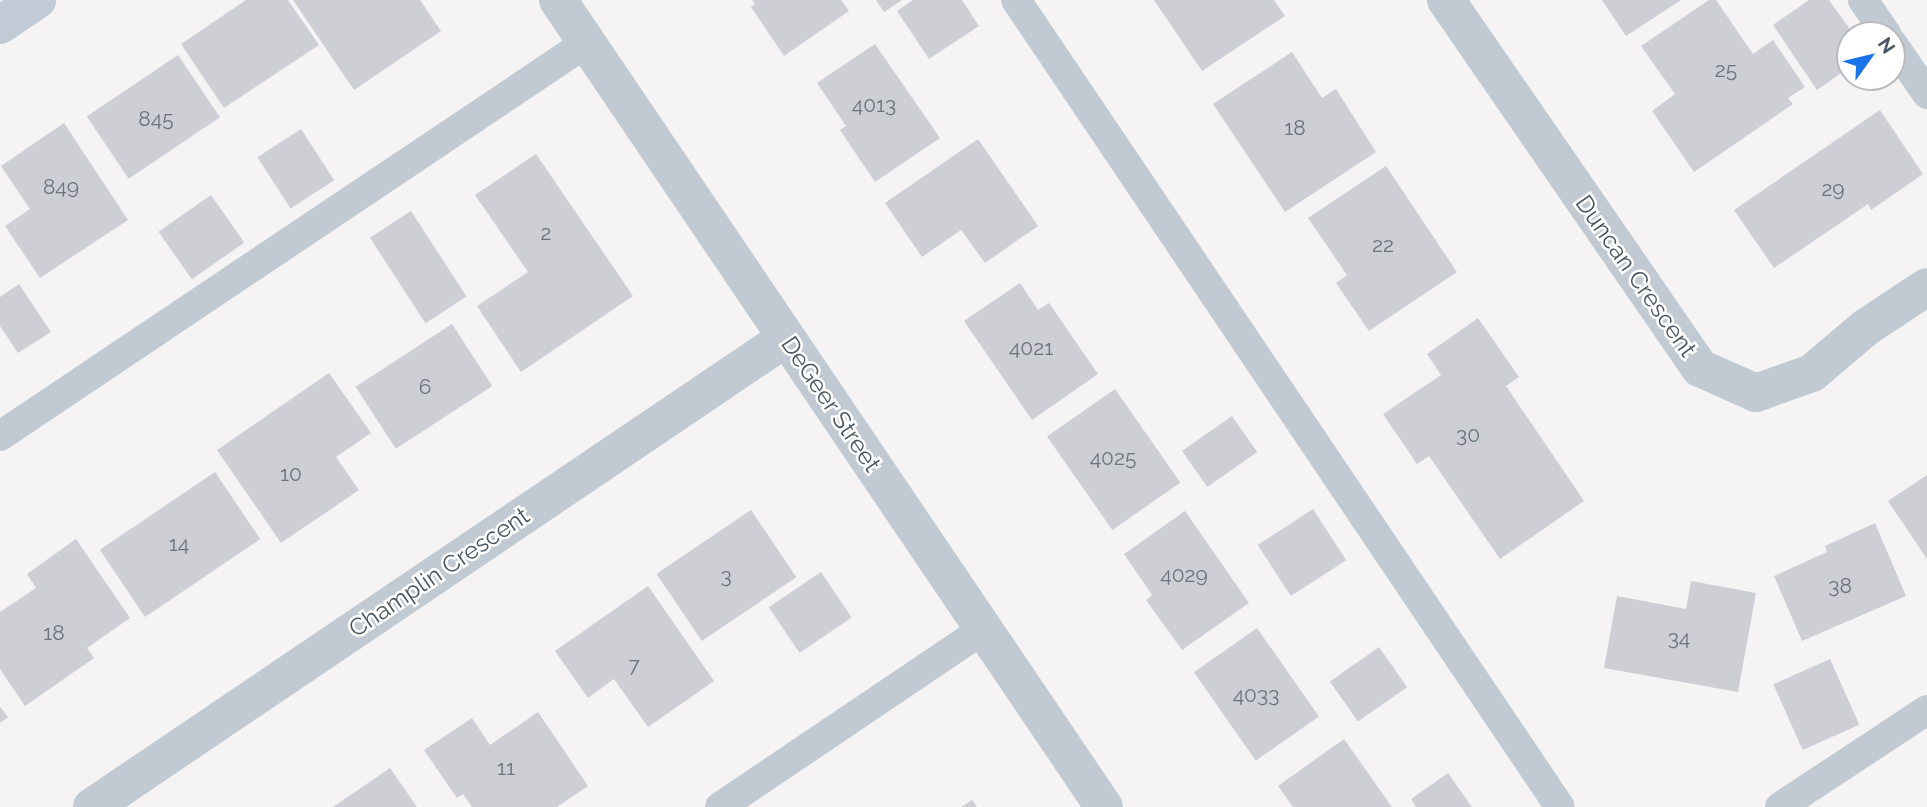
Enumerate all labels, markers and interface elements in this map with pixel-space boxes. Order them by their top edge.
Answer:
north arrow [1836,21,1906,91]
text: N [1874,33,1900,58]
house number: 25 [1715,57,1737,83]
house number: 4013 [852,92,896,118]
house number: 845 [138,106,174,132]
house number: 18 [1284,115,1306,141]
house number: 849 [43,174,79,200]
house number: 29 [1821,176,1845,202]
street label: Duncan Crescent [1569,190,1703,362]
house number: 2 [541,220,551,246]
house number: 22 [1372,232,1394,258]
street label: DeGeer Street [775,331,887,477]
house number: 4021 [1009,335,1053,361]
house number: 6 [419,374,431,400]
house number: 30 [1456,422,1480,448]
house number: 4025 [1090,445,1136,471]
house number: 10 [280,461,302,487]
street label: Champlin Crescent [343,501,535,643]
house number: 14 [169,531,189,557]
house number: 4029 [1160,562,1208,588]
house number: 3 [720,563,732,589]
house number: 38 [1828,573,1852,599]
house number: 18 [43,620,65,646]
house number: 34 [1668,625,1690,651]
house number: 7 [628,652,640,678]
house number: 4033 [1233,682,1279,708]
house number: 11 [497,755,515,781]

